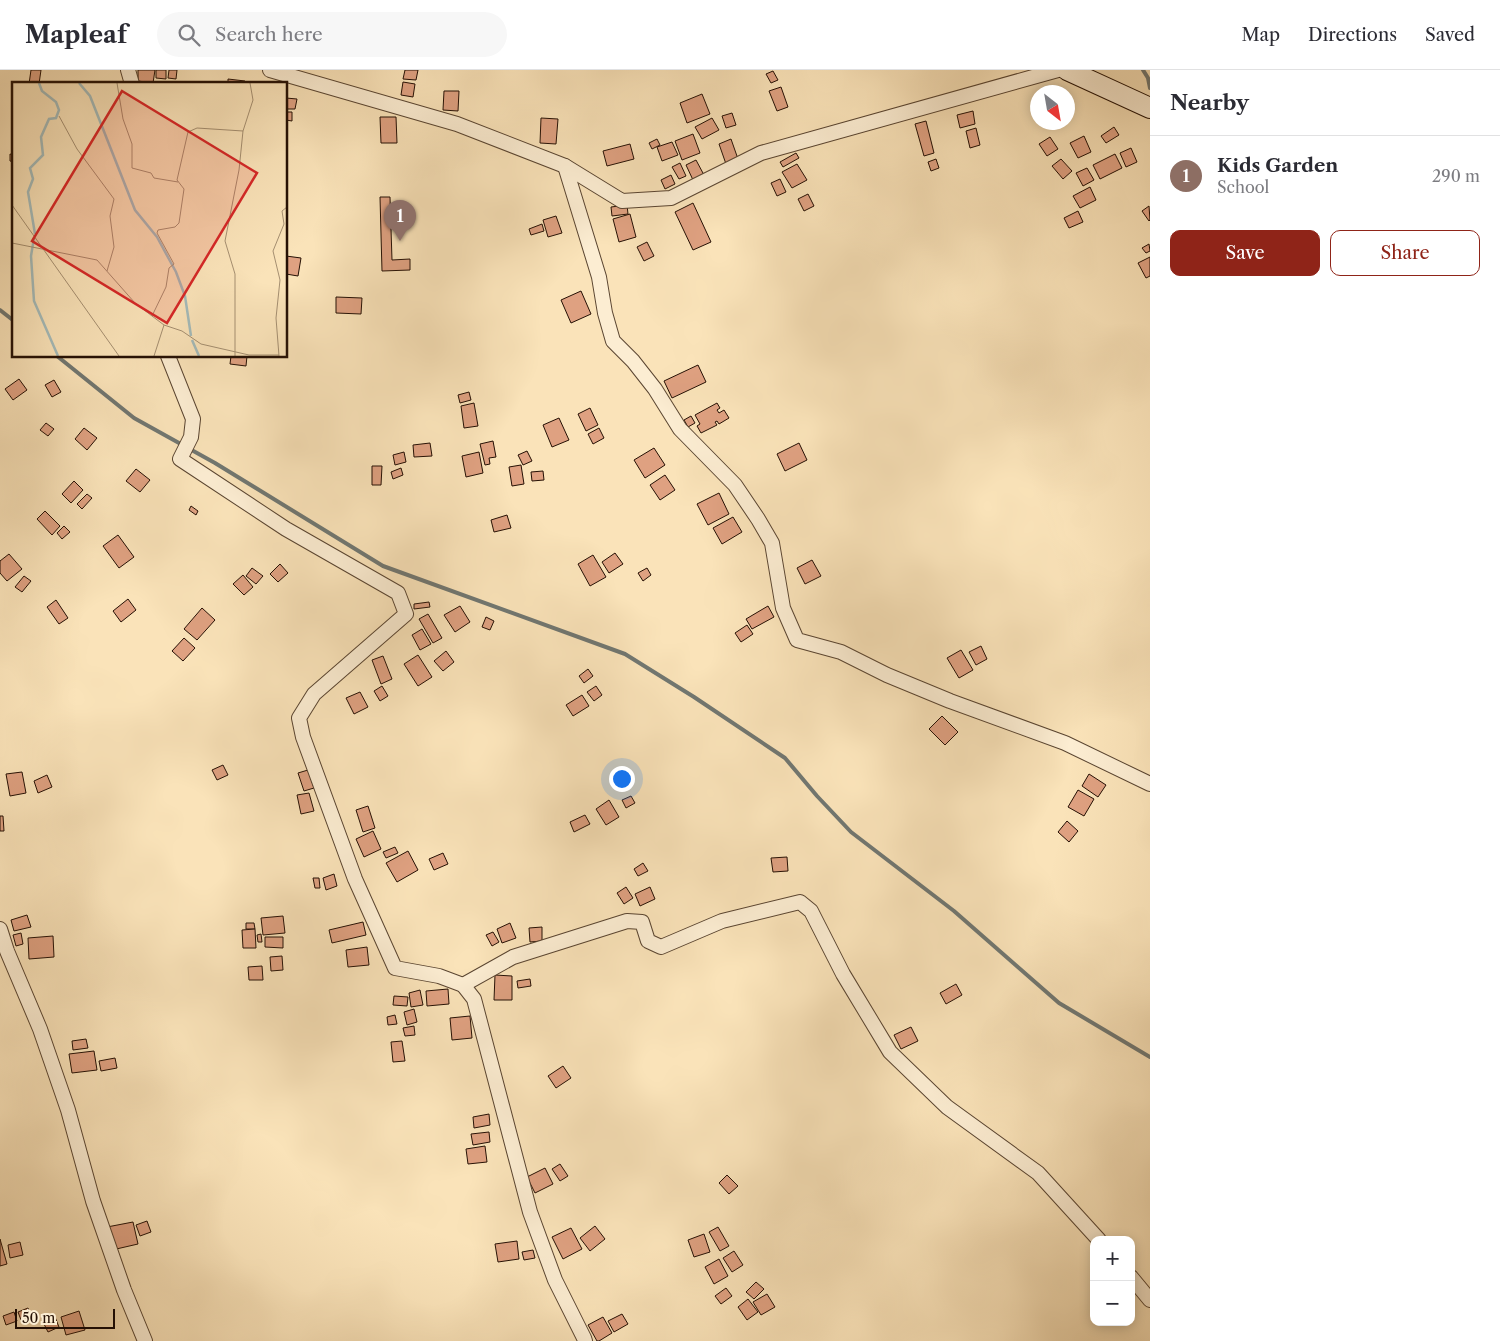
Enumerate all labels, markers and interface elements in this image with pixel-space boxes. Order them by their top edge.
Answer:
search box [157,12,507,57]
text: Mapleaf [25,20,127,49]
icon: search [175,21,203,49]
text: Search here [215,23,323,46]
text: Map [1241,24,1280,46]
text: Directions [1308,24,1397,46]
text: Saved [1425,24,1475,46]
inset map [12,82,288,358]
north arrow [1030,85,1075,130]
text: Nearby [1170,90,1249,115]
text: Kids Garden [1217,154,1338,177]
text: 1 [1182,166,1190,186]
text: 290 m [1432,166,1480,186]
text: School [1217,177,1269,197]
pin: 1 [384,200,416,241]
button: Save [1170,230,1320,276]
button: Share [1330,230,1480,276]
your location [609,766,635,792]
map controls [1090,1236,1135,1326]
button: + [1090,1236,1135,1281]
button: − [1090,1281,1135,1326]
scale bar [15,1306,115,1329]
text: 50 m [22,1309,55,1327]

